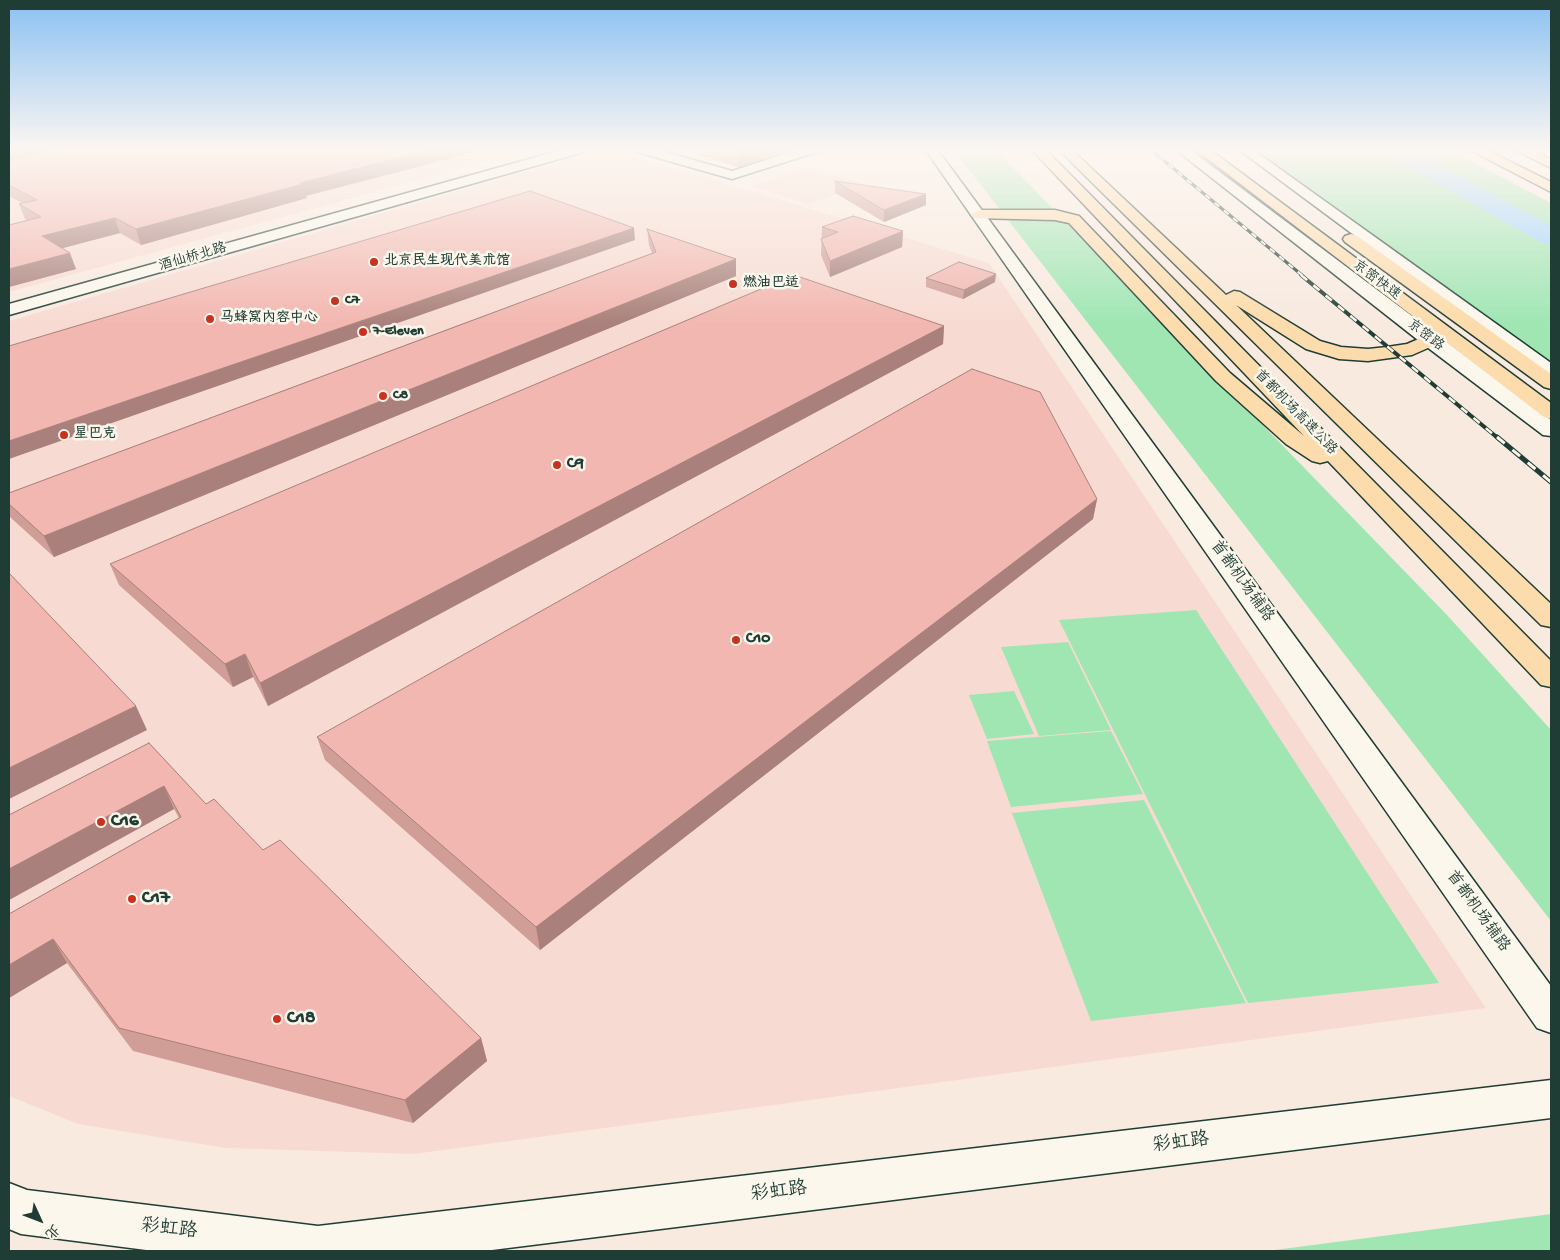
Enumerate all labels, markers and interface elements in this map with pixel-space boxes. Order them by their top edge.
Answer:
street label: 酒仙桥北路 [157,240,229,276]
place label: 北京民生现代美术馆 [384,254,510,270]
marker: 北京民生现代美术馆 [368,256,380,268]
street label: 京密快速 [1349,257,1403,305]
place label: 燃油巴适 [743,276,799,292]
marker: 燃油巴适 [727,278,739,290]
place label: C7 [345,293,360,309]
marker: C7 [329,295,341,307]
place label: 马蜂窝内容中心 [220,311,318,327]
marker: 马蜂窝内容中心 [204,313,216,325]
street label: 京密路 [1403,317,1447,355]
place label: 7-Eleven [373,324,424,340]
marker: 7-Eleven [357,326,369,338]
street label: 首都机场高速公路 [1250,367,1340,459]
place label: C8 [393,388,408,404]
marker: C8 [377,390,389,402]
place label: 星巴克 [74,427,116,443]
marker: 星巴克 [58,429,70,441]
place label: C9 [567,455,584,475]
marker: C9 [551,459,563,471]
street label: 首都机场辅路 [1205,538,1277,626]
place label: C10 [746,630,770,650]
marker: C10 [730,634,742,646]
place label: C16 [111,811,139,833]
marker: C16 [95,816,107,828]
street label: 首都机场辅路 [1441,868,1513,956]
place label: C17 [142,888,170,910]
marker: C17 [126,893,138,905]
place label: C18 [287,1008,315,1030]
marker: C18 [271,1013,283,1025]
street label: 彩虹路 [1151,1129,1211,1159]
street label: 彩虹路 [749,1178,809,1208]
north arrow [15,1195,65,1245]
street label: 彩虹路 [139,1215,199,1245]
text: 北 [40,1220,62,1241]

